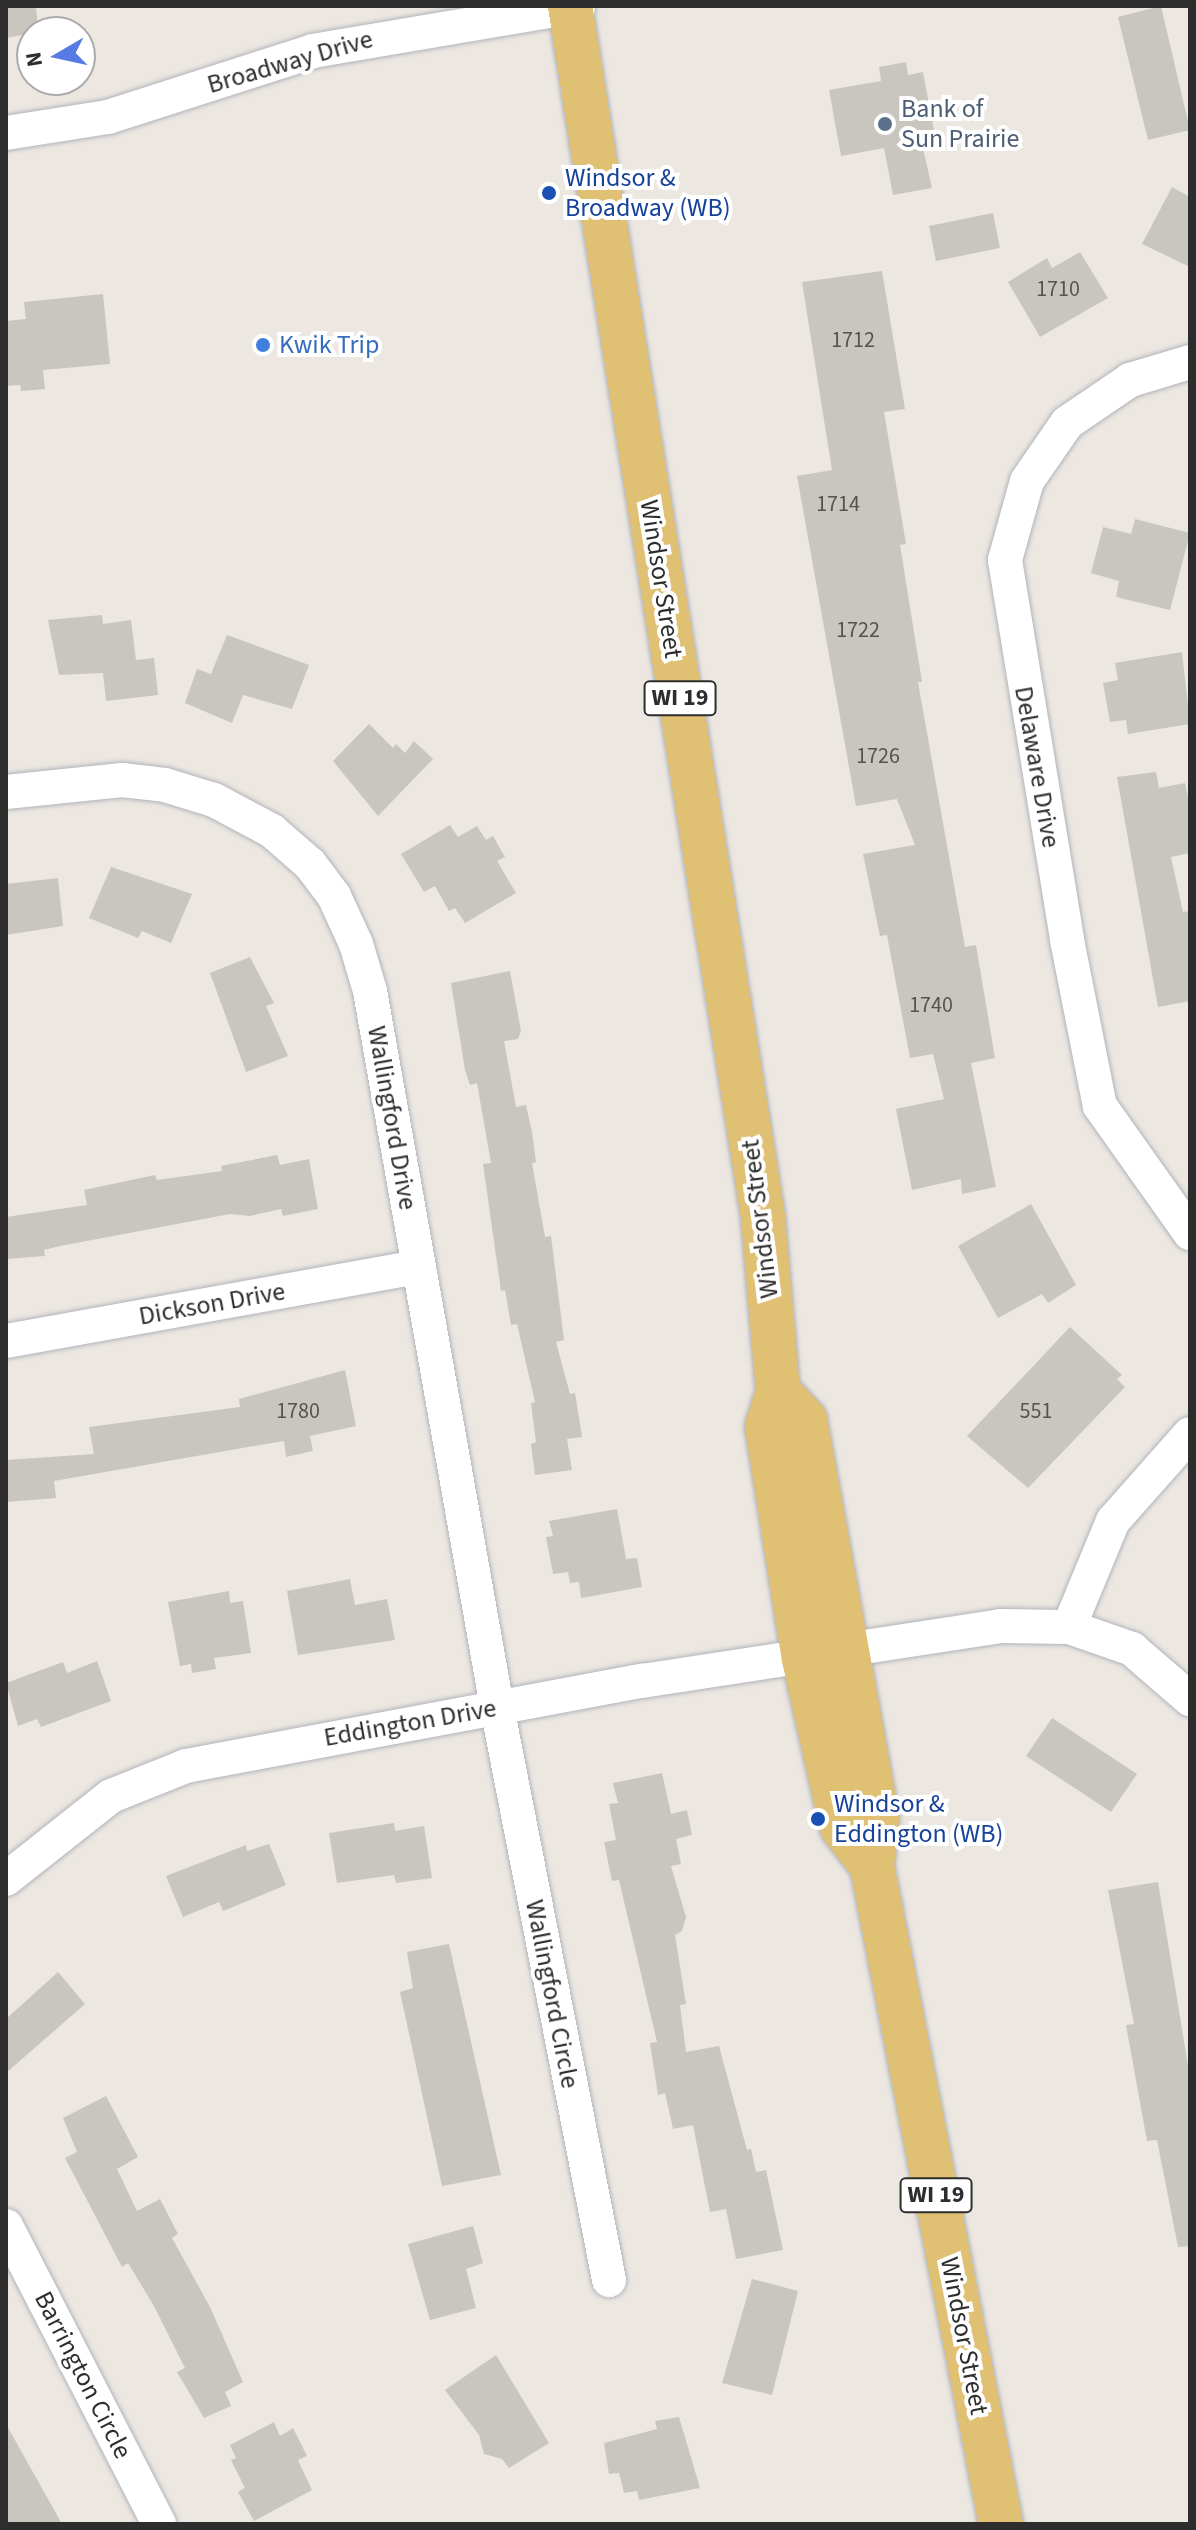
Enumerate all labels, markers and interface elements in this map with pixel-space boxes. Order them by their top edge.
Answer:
north arrow [16,16,96,96]
street label: Broadway Drive [204,23,376,101]
text: N [17,50,51,69]
place label: Bank of Sun Prairie [901,93,1019,154]
marker: Bank of Sun Prairie [876,115,894,133]
place label: Windsor & Broadway (WB) [565,162,731,224]
marker: Windsor & Broadway (WB) [540,184,558,202]
house number: 1710 [1036,277,1080,303]
house number: 1712 [831,328,875,354]
place label: Kwik Trip [279,329,379,361]
marker: Kwik Trip [254,336,272,354]
house number: 1714 [816,492,860,518]
street label: Windsor Street [633,498,689,660]
house number: 1722 [836,618,880,644]
road number: WI 19 [642,678,718,718]
street label: Delaware Drive [1007,684,1067,850]
house number: 1726 [856,744,900,770]
house number: 1740 [909,993,953,1019]
street label: Wallingford Drive [360,1024,424,1212]
street label: Windsor Street [735,1138,785,1300]
street label: Dickson Drive [136,1276,288,1332]
house number: 1780 [276,1399,320,1425]
house number: 551 [1020,1399,1052,1425]
street label: Eddington Drive [321,1693,499,1753]
place label: Windsor & Eddington (WB) [834,1788,1003,1850]
marker: Windsor & Eddington (WB) [809,1810,827,1828]
street label: Wallingford Circle [518,1897,586,2091]
road number: WI 19 [898,2175,974,2215]
street label: Windsor Street [933,2255,995,2417]
street label: Barrington Circle [27,2286,139,2464]

